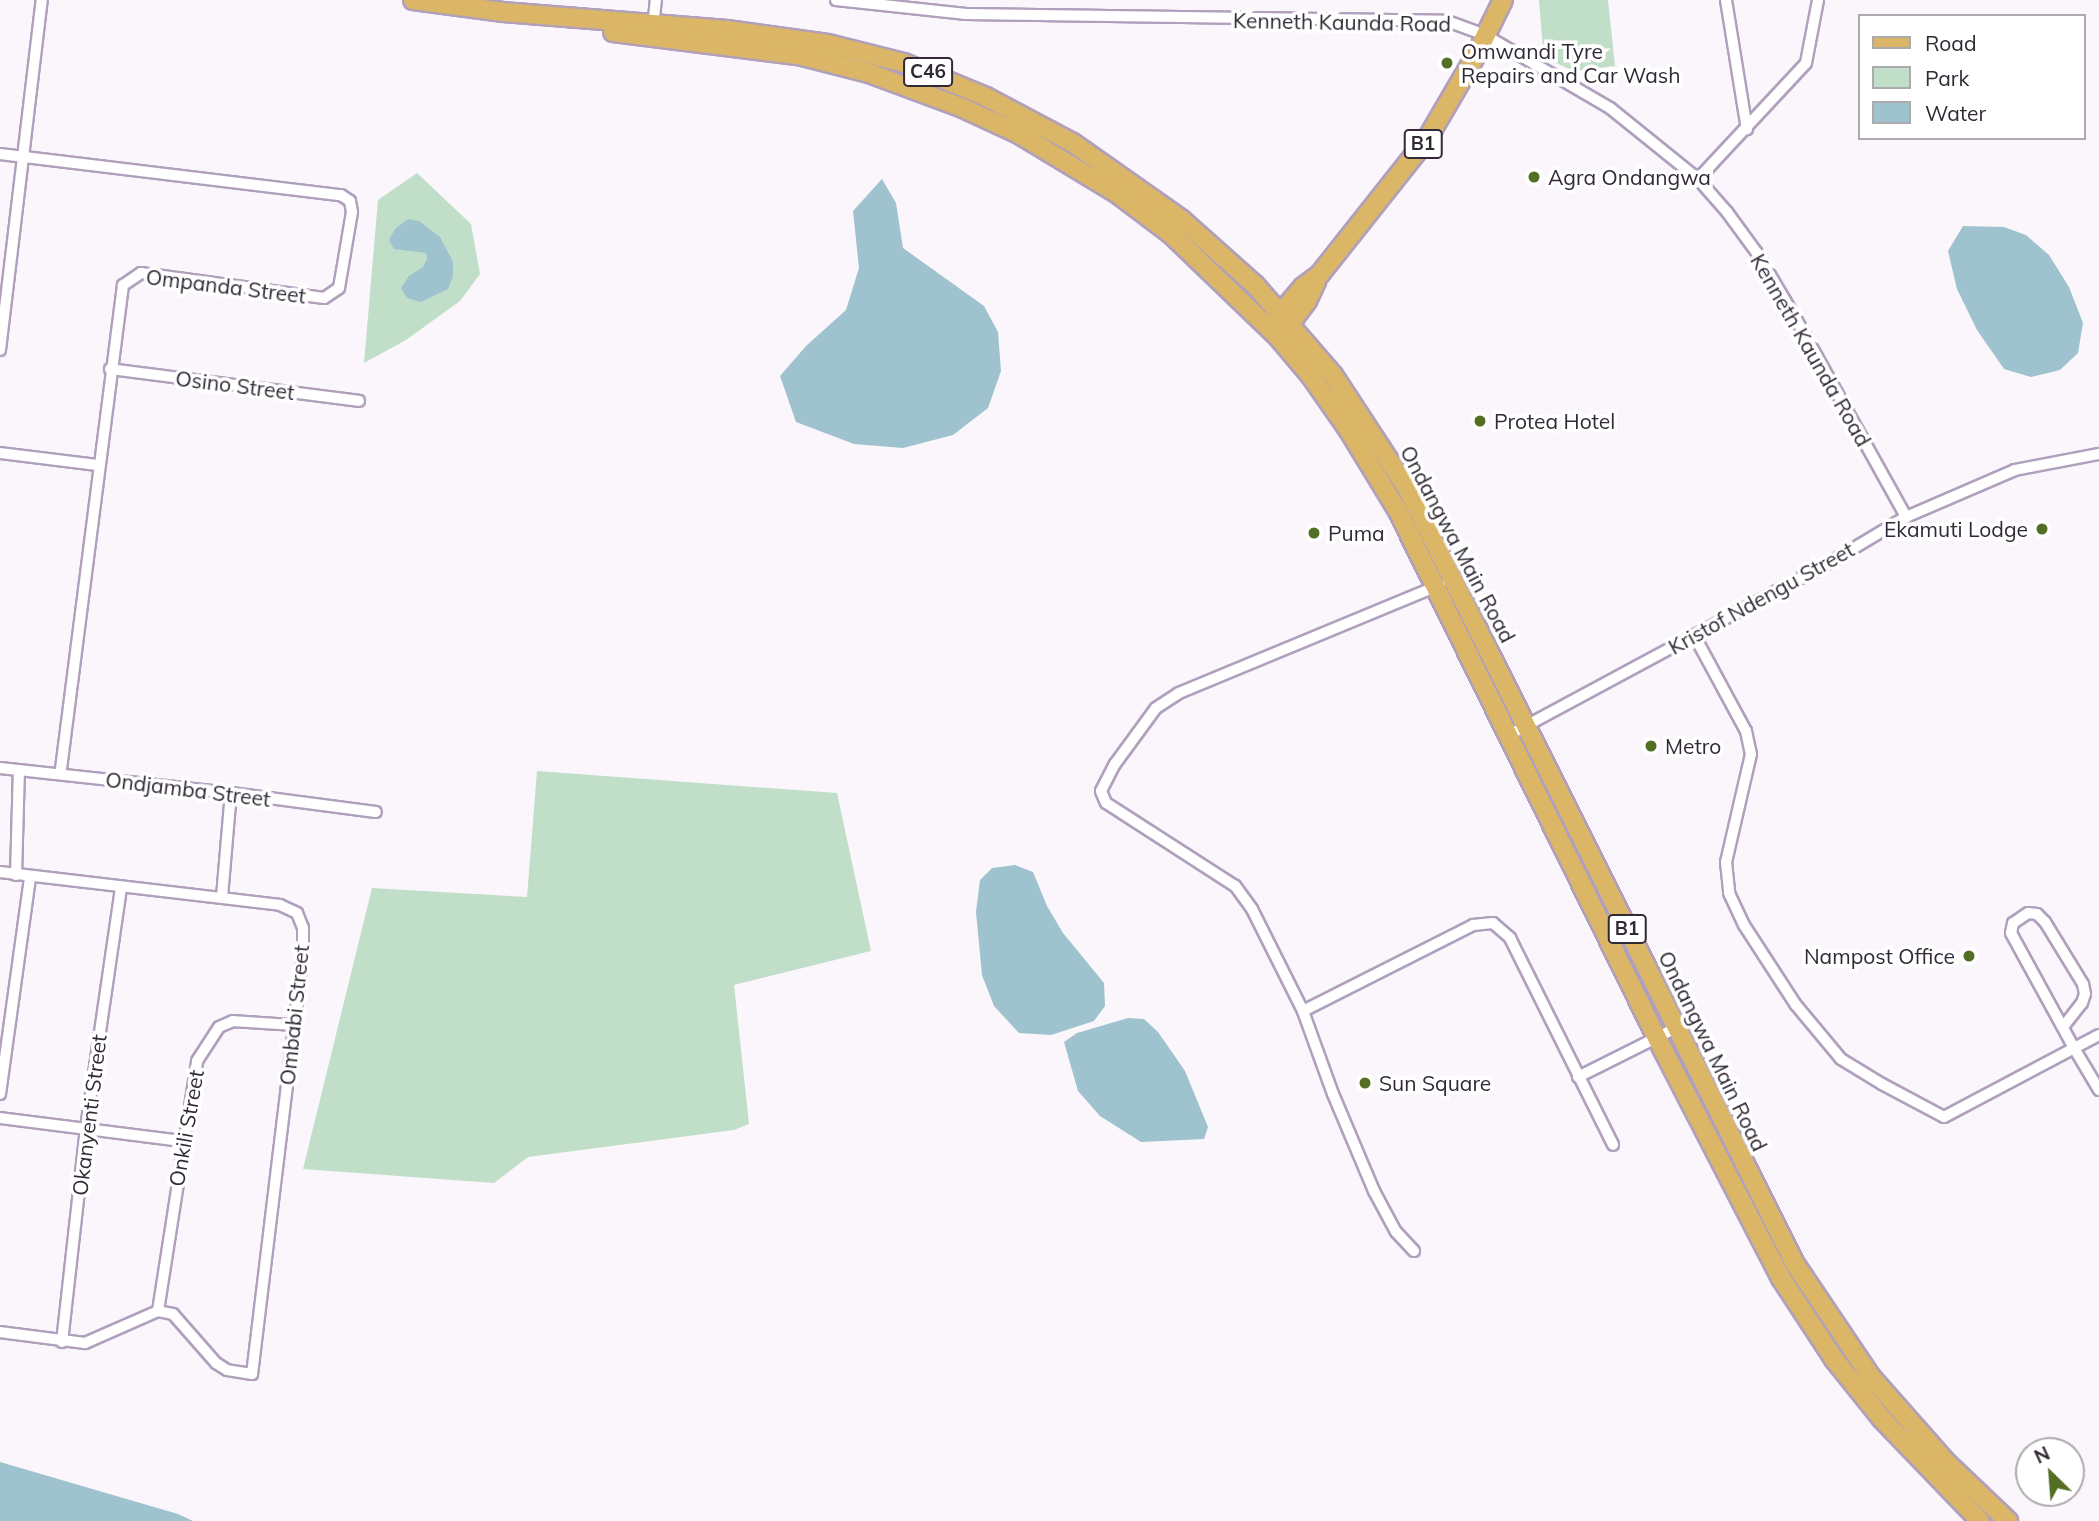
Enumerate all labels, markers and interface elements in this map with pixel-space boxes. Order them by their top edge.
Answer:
street label: Kenneth Kaunda Road [1233,7,1451,37]
legend [1857,14,2085,140]
text: Road [1925,30,1976,56]
place label: Omwandi Tyre Repairs and Car Wash [1461,38,1681,88]
marker: Omwandi Tyre Repairs and Car Wash [1439,55,1455,71]
road number: C46 [902,57,954,88]
text: Park [1925,65,1969,91]
text: Water [1925,100,1986,126]
road number: B1 [1402,128,1444,160]
place label: Agra Ondangwa [1548,164,1711,190]
marker: Agra Ondangwa [1526,169,1542,185]
street label: Kenneth Kaunda Road [1746,249,1876,451]
street label: Ompanda Street [145,264,307,308]
street label: Osino Street [174,365,296,405]
place label: Protea Hotel [1494,408,1615,434]
marker: Protea Hotel [1472,413,1488,429]
street label: Ondangwa Main Road [1395,441,1521,647]
place label: Ekamuti Lodge [1884,516,2028,542]
place label: Puma [1328,520,1385,546]
marker: Ekamuti Lodge [2034,521,2050,537]
marker: Puma [1306,525,1322,541]
street label: Kristof Ndengu Street [1664,536,1858,660]
place label: Metro [1665,733,1721,759]
marker: Metro [1643,738,1659,754]
street label: Ondjamba Street [104,766,272,812]
road number: B1 [1606,914,1648,945]
place label: Nampost Office [1804,943,1955,969]
street label: Ombabi Street [274,944,314,1086]
street label: Ondangwa Main Road [1654,947,1772,1155]
marker: Nampost Office [1961,948,1977,964]
street label: Okanyenti Street [67,1033,111,1197]
street label: Onkili Street [163,1068,209,1188]
place label: Sun Square [1379,1070,1491,1096]
marker: Sun Square [1357,1075,1373,1091]
north arrow [2015,1437,2085,1507]
text: N [2030,1441,2054,1469]

